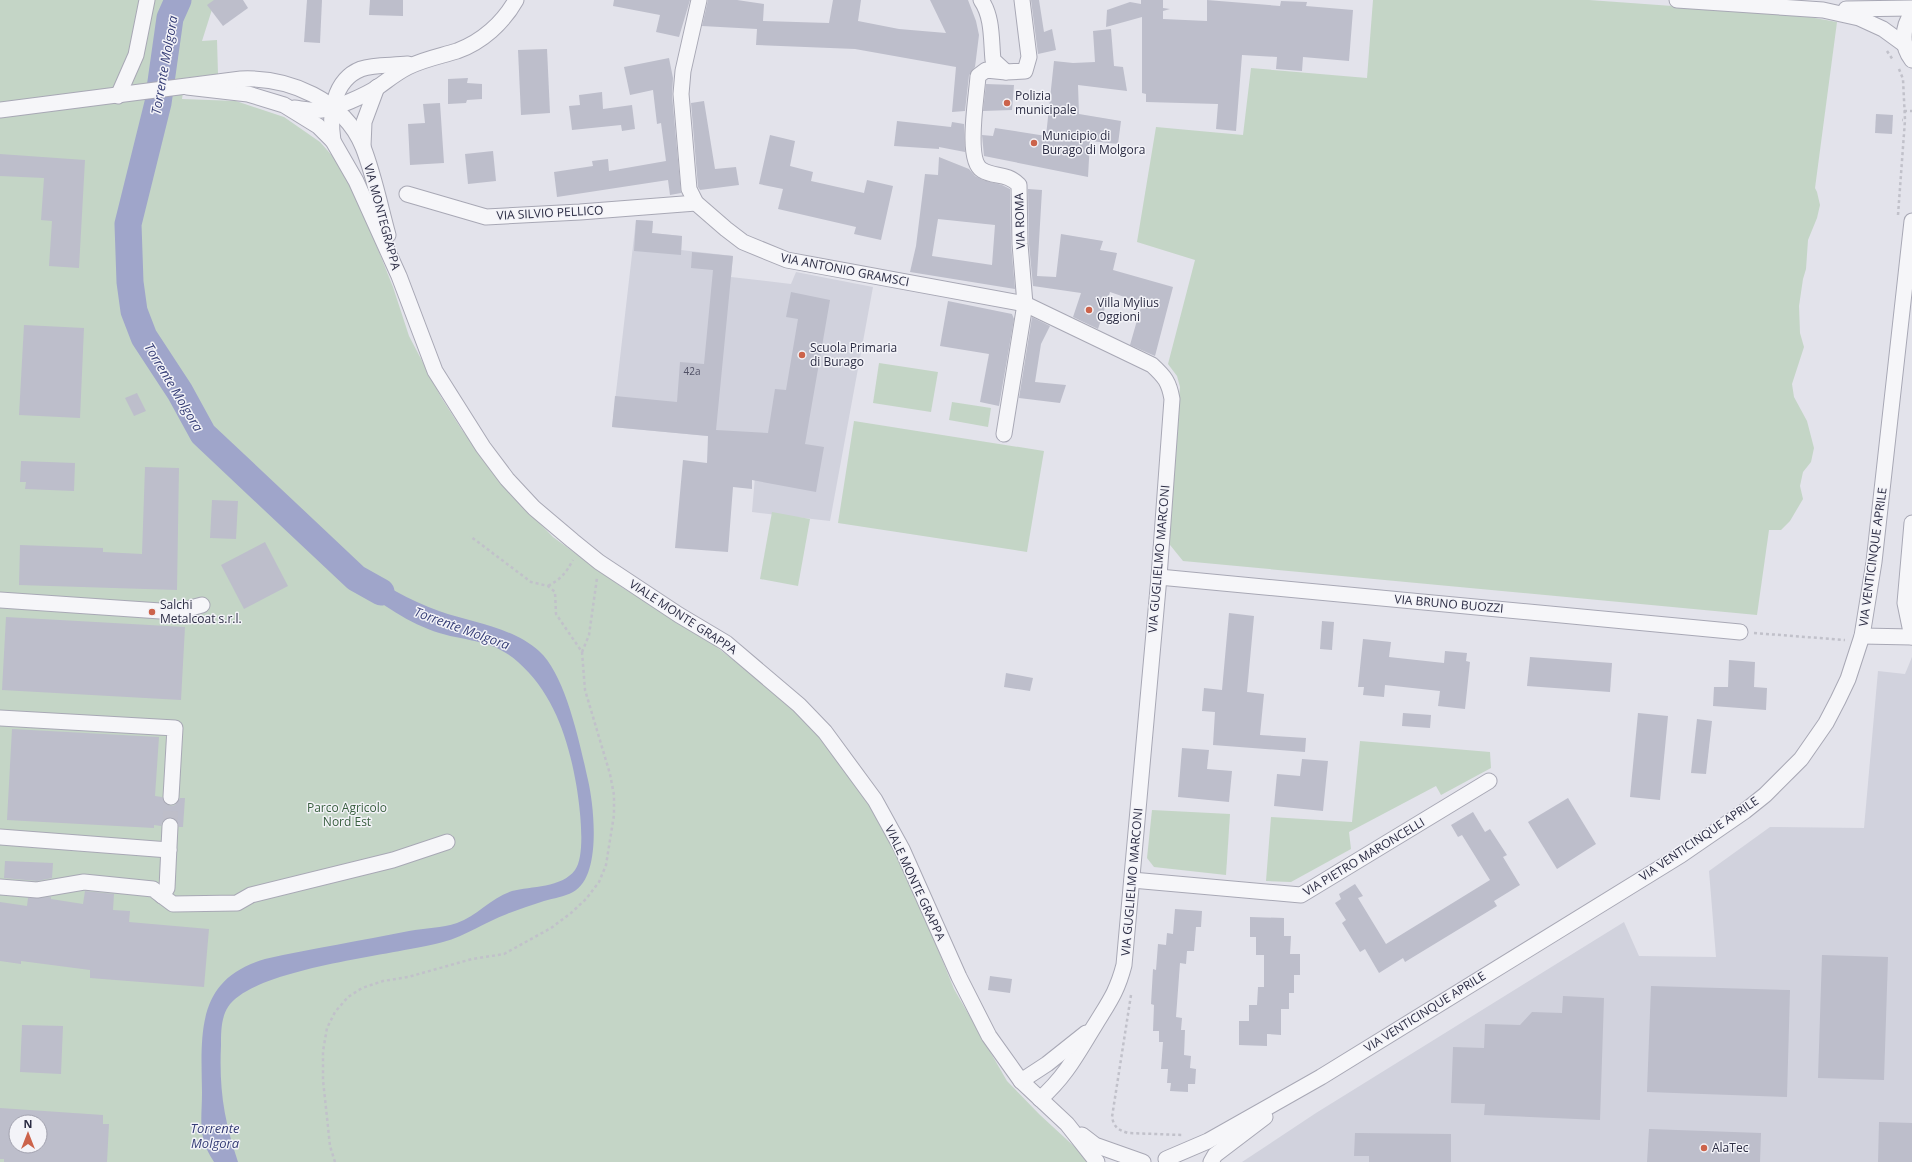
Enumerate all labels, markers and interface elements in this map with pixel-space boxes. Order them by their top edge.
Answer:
water label: Torrente Molgora [146,13,182,116]
place label: Polizia municipale [1015,87,1077,118]
marker: Polizia municipale [1002,98,1012,108]
place label: Municipio di Burago di Molgora [1042,127,1145,158]
marker: Municipio di Burago di Molgora [1029,138,1039,148]
street label: VIA MONTEGRAPPA [360,162,405,272]
street label: VIA ROMA [1010,192,1029,249]
street label: VIA SILVIO PELLICO [496,201,604,224]
street label: VIA ANTONIO GRAMSCI [779,249,911,290]
place label: Villa Mylius Oggioni [1097,294,1159,325]
marker: Villa Mylius Oggioni [1084,305,1094,315]
water label: Torrente Molgora [140,339,208,435]
place label: Scuola Primaria di Burago [810,339,897,370]
marker: Scuola Primaria di Burago [797,350,807,360]
house number: 42a [684,364,701,378]
street label: VIA GUGLIELMO MARCONI [1144,484,1173,634]
street label: VIA VENTICINQUE APRILE [1854,486,1891,628]
street label: VIALE MONTE GRAPPA [626,575,741,658]
street label: VIA BRUNO BUOZZI [1394,590,1504,617]
place label: Salchi Metalcoat s.r.l. [160,596,242,627]
water label: Torrente Molgora [412,602,513,654]
marker: Salchi Metalcoat s.r.l. [147,607,157,617]
street label: VIA VENTICINQUE APRILE [1636,792,1762,885]
park label: Parco Agricolo Nord Est [307,799,387,830]
street label: VIA GUGLIELMO MARCONI [1117,807,1146,957]
street label: VIA PIETRO MARONCELLI [1300,813,1428,900]
street label: VIALE MONTE GRAPPA [881,822,950,944]
street label: VIA VENTICINQUE APRILE [1361,967,1489,1056]
north arrow [8,1114,48,1154]
text: N [24,1116,32,1131]
water label: Torrente Molgora [191,1119,240,1152]
place label: AlaTec [1712,1139,1749,1156]
marker: AlaTec [1699,1143,1709,1153]

